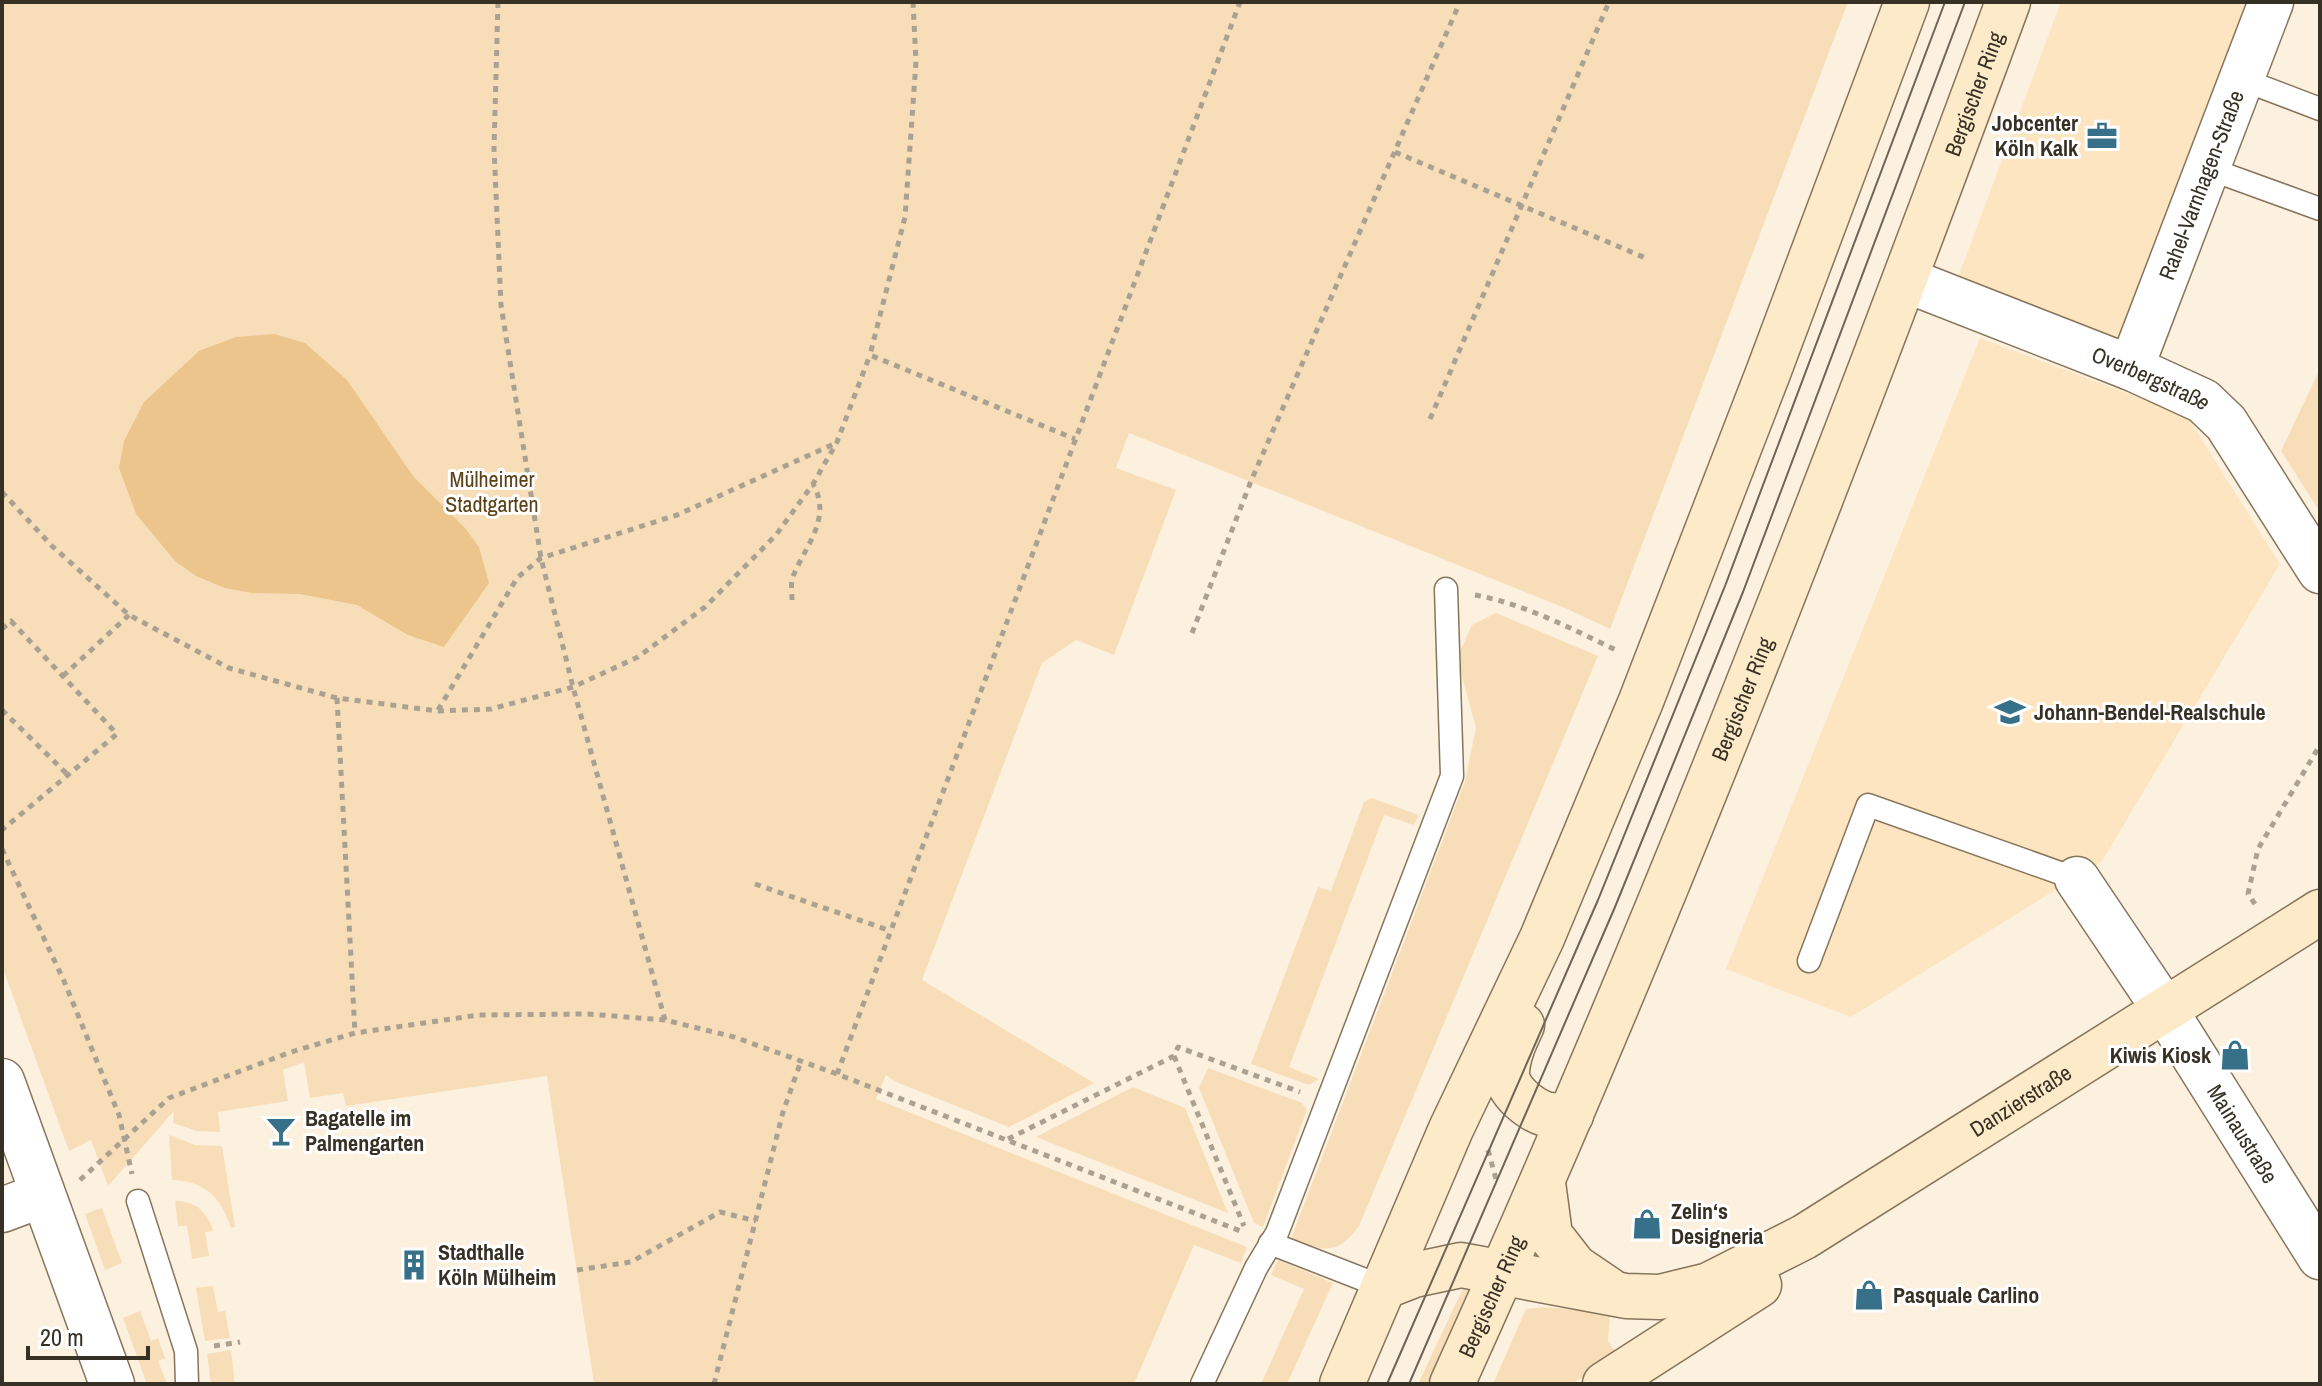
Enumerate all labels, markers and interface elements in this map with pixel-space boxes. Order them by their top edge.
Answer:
street label: Bergischer Ring [1937,27,2011,160]
street label: Rahel-Varnhagen-Straße [2151,86,2251,284]
place label: Jobcenter Köln Kalk [1992,108,2079,163]
office icon: Jobcenter Köln Kalk [2085,119,2119,153]
street label: Overbergstraße [2087,339,2218,416]
park label: Mülheimer Stadtgarten [445,464,539,519]
street label: Bergischer Ring [1704,633,1780,765]
school or university icon: Johann-Bendel-Realschule [1993,695,2027,729]
place label: Johann-Bendel-Realschule [2034,697,2266,727]
shop icon: Kiwis Kiosk [2218,1038,2252,1072]
place label: Kiwis Kiosk [2110,1040,2212,1070]
street label: Danzierstraße [1964,1057,2077,1144]
street label: Mainaustraße [2200,1079,2285,1189]
place label: Bagatelle im Palmengarten [305,1103,424,1158]
bar icon: Bagatelle im Palmengarten [264,1114,298,1148]
place label: Zelin‘s Designeria [1671,1196,1763,1251]
shop icon: Zelin‘s Designeria [1630,1207,1664,1241]
street label: Bergischer Ring [1451,1231,1531,1362]
place label: Stadthalle Köln Mülheim [438,1237,556,1292]
building icon: Stadthalle Köln Mülheim [397,1248,431,1282]
shop icon: Pasquale Carlino [1852,1278,1886,1312]
place label: Pasquale Carlino [1893,1280,2039,1310]
scale bar [28,1310,148,1360]
text: 20 m [40,1321,84,1353]

